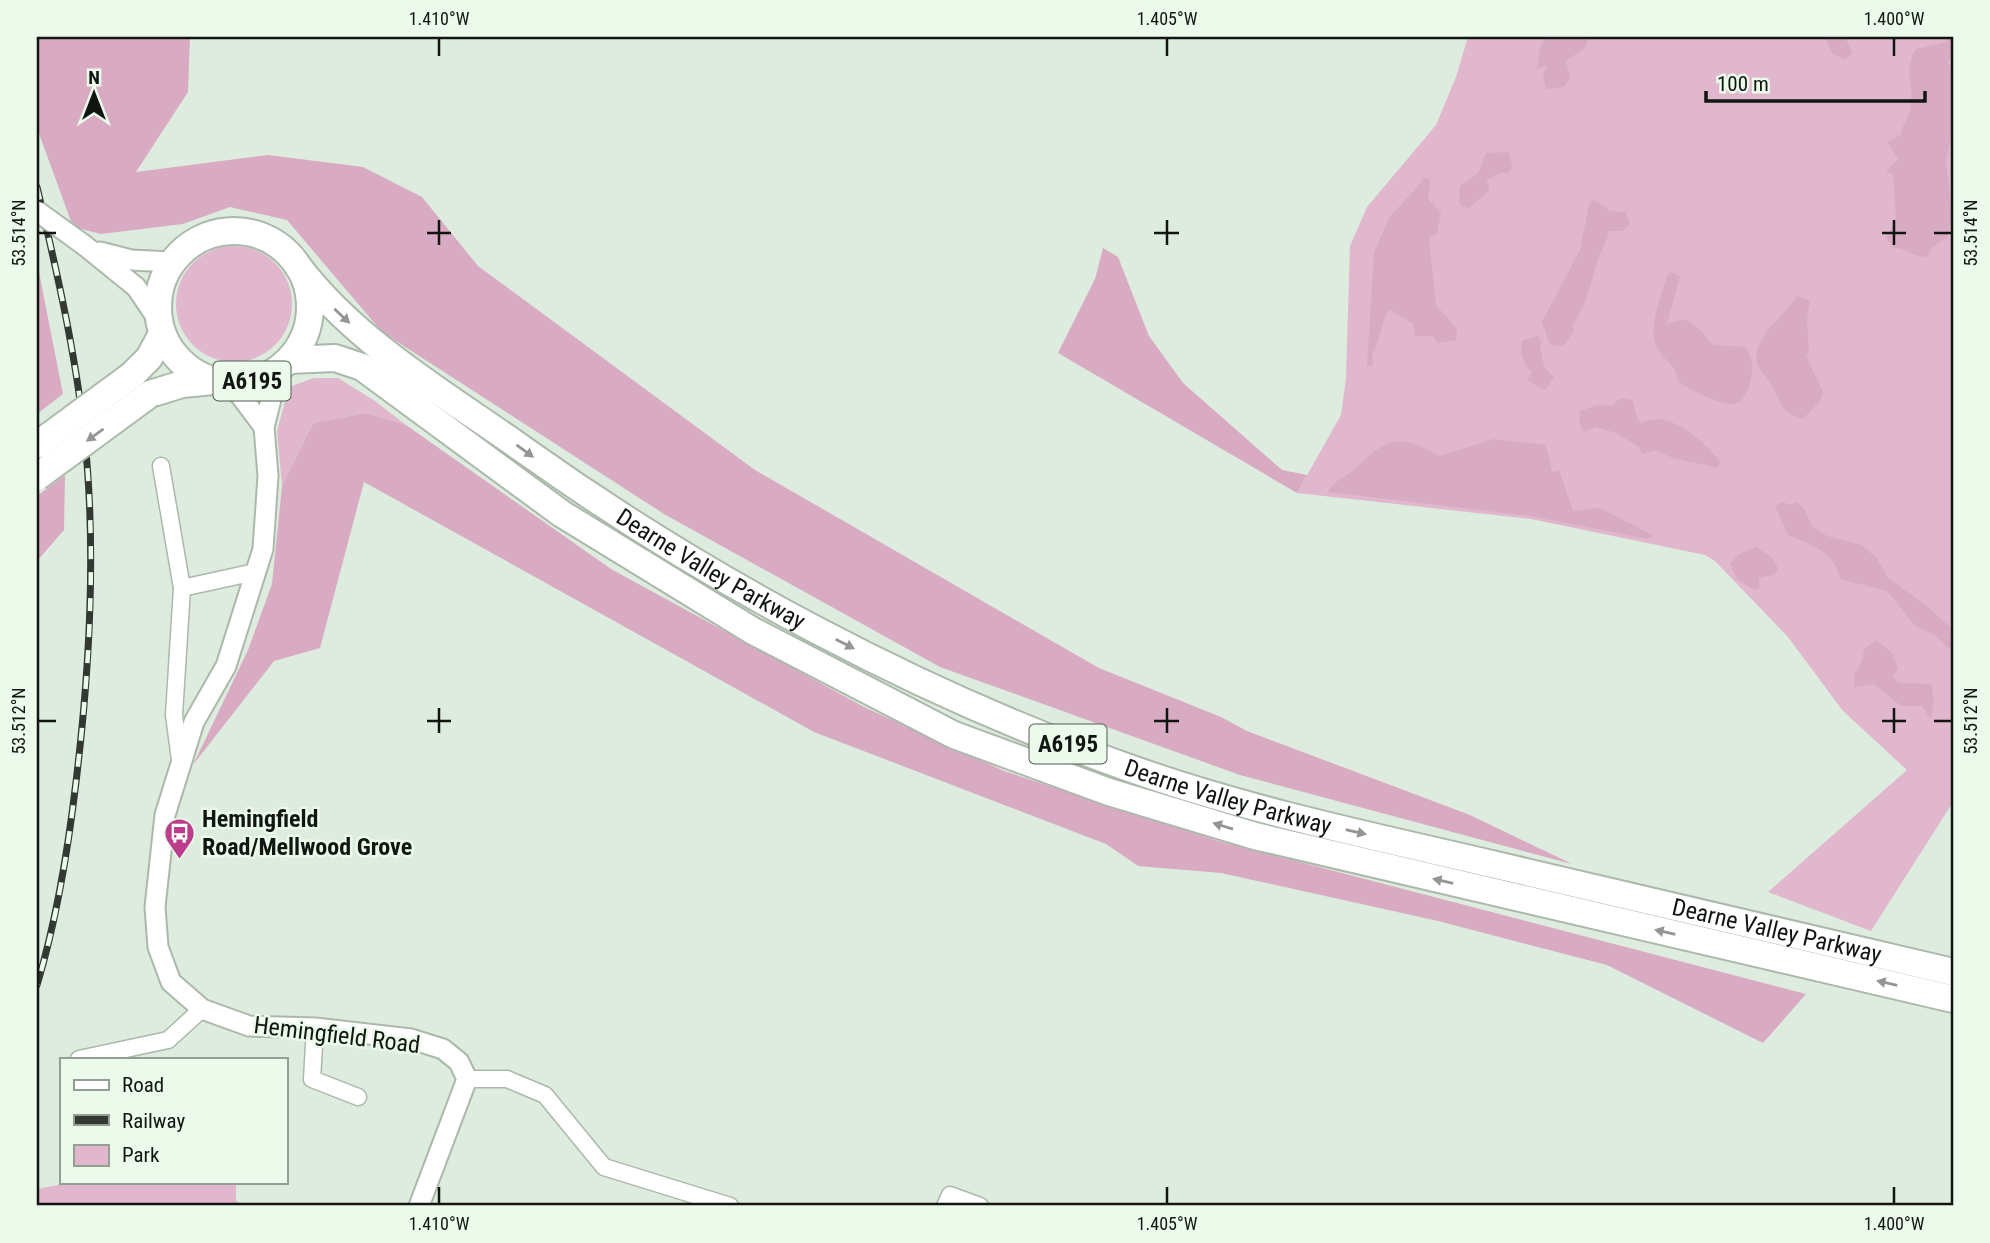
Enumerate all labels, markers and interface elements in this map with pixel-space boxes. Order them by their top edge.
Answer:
text: 1.410°W [409,8,470,29]
text: 1.405°W [1137,8,1198,29]
text: 1.400°W [1864,8,1925,29]
north arrow [60,60,130,130]
scale bar [1706,60,1925,104]
text: N [88,66,100,89]
text: 100 m [1717,72,1769,96]
text: 53.514°N [8,199,29,267]
text: 53.514°N [1960,199,1981,267]
one-way arrow [333,308,351,324]
road number: A6195 [214,362,290,400]
one-way arrow [86,427,104,441]
one-way arrow [516,444,534,458]
street label: Dearne Valley Parkway [611,503,810,635]
one-way arrow [835,638,855,649]
text: 53.512°N [8,687,29,755]
text: 53.512°N [1960,687,1981,755]
road number: A6195 [1030,724,1106,764]
street label: Dearne Valley Parkway [1121,753,1334,840]
place label: Hemingfield Road/Mellwood Grove [202,805,412,861]
bus stop icon: Hemingfield Road/Mellwood Grove [162,816,196,860]
one-way arrow [1212,821,1233,831]
one-way arrow [1345,827,1367,838]
one-way arrow [1432,875,1454,886]
street label: Dearne Valley Parkway [1669,893,1884,969]
one-way arrow [1654,927,1676,938]
one-way arrow [1876,978,1898,989]
street label: Hemingfield Road [252,1011,422,1059]
legend [60,1058,287,1184]
text: Road [122,1073,164,1097]
text: Railway [122,1109,185,1133]
text: Park [122,1143,160,1167]
text: 1.410°W [409,1213,470,1234]
text: 1.405°W [1137,1213,1198,1234]
text: 1.400°W [1864,1213,1925,1234]

